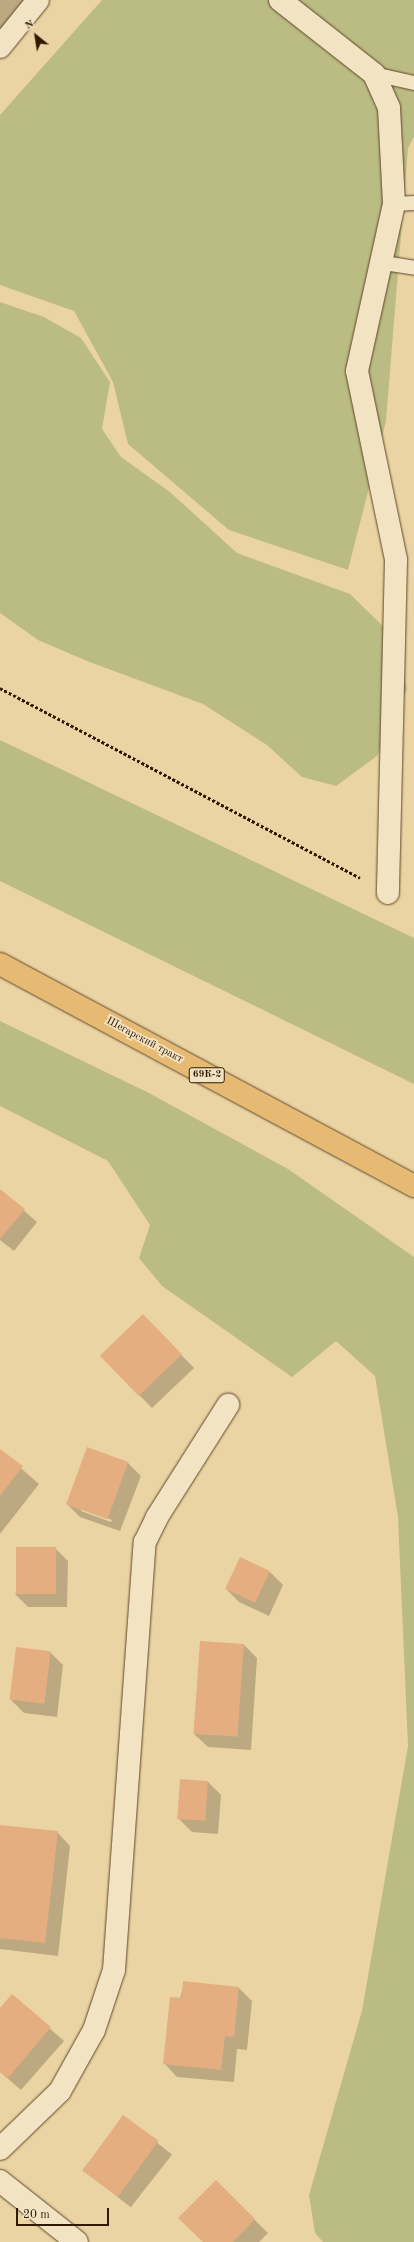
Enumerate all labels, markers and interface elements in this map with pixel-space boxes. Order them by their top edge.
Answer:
north arrow [16,16,56,56]
text: N [23,18,36,32]
street label: Шегарский тракт [103,1015,185,1067]
road number: 69К-2 [188,1067,226,1083]
scale bar [18,2200,111,2226]
text: 20 m [23,2209,50,2221]

